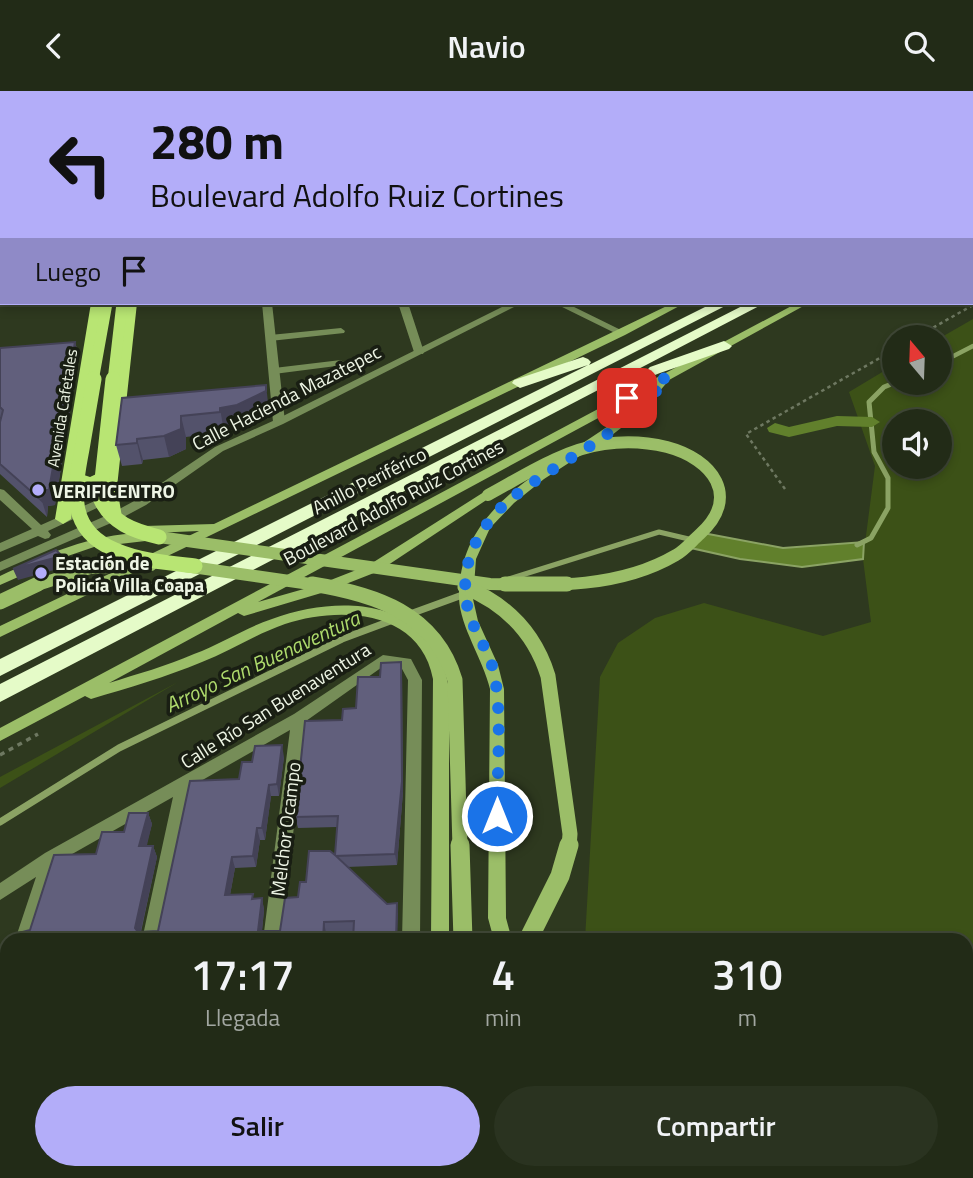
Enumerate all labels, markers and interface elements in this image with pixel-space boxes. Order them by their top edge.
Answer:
text: Navio [447,22,526,70]
icon: back [35,27,73,65]
icon: search [900,27,938,65]
text: 280 m [150,103,284,178]
icon: left [35,119,126,210]
text: Boulevard Adolfo Ruiz Cortines [150,171,564,219]
text: Luego [35,252,101,291]
icon: arrive [115,252,153,290]
north arrow [882,325,952,395]
map controls [882,325,952,479]
street label: Calle Hacienda Mazatepec [187,337,385,457]
street label: Avenida Cafetales [41,347,83,469]
pin [597,368,657,428]
icon: arrive [608,379,646,417]
button: sound [882,409,952,479]
street label: Boulevard Adolfo Ruiz Cortines [278,431,508,572]
street label: Anillo Periférico [307,439,431,521]
place label: VERIFICENTRO [52,476,175,505]
marker: VERIFICENTRO [30,482,46,498]
place label: Estación de Policía Villa Coapa [55,548,204,599]
marker: Estación de Policía Villa Coapa [33,565,49,581]
water label: Arroyo San Buenaventura [159,601,366,720]
street label: Calle Río San Buenaventura [174,634,376,775]
street label: Melchor Ocampo [262,760,308,898]
position arrow [460,779,534,853]
text: 17:17 [190,942,295,1006]
text: 4 [492,942,515,1006]
text: 310 [712,942,783,1006]
text: Llegada [205,1000,280,1035]
text: min [485,1000,522,1035]
text: m [738,1000,757,1035]
button: Salir [35,1086,480,1166]
button: Compartir [494,1086,938,1166]

